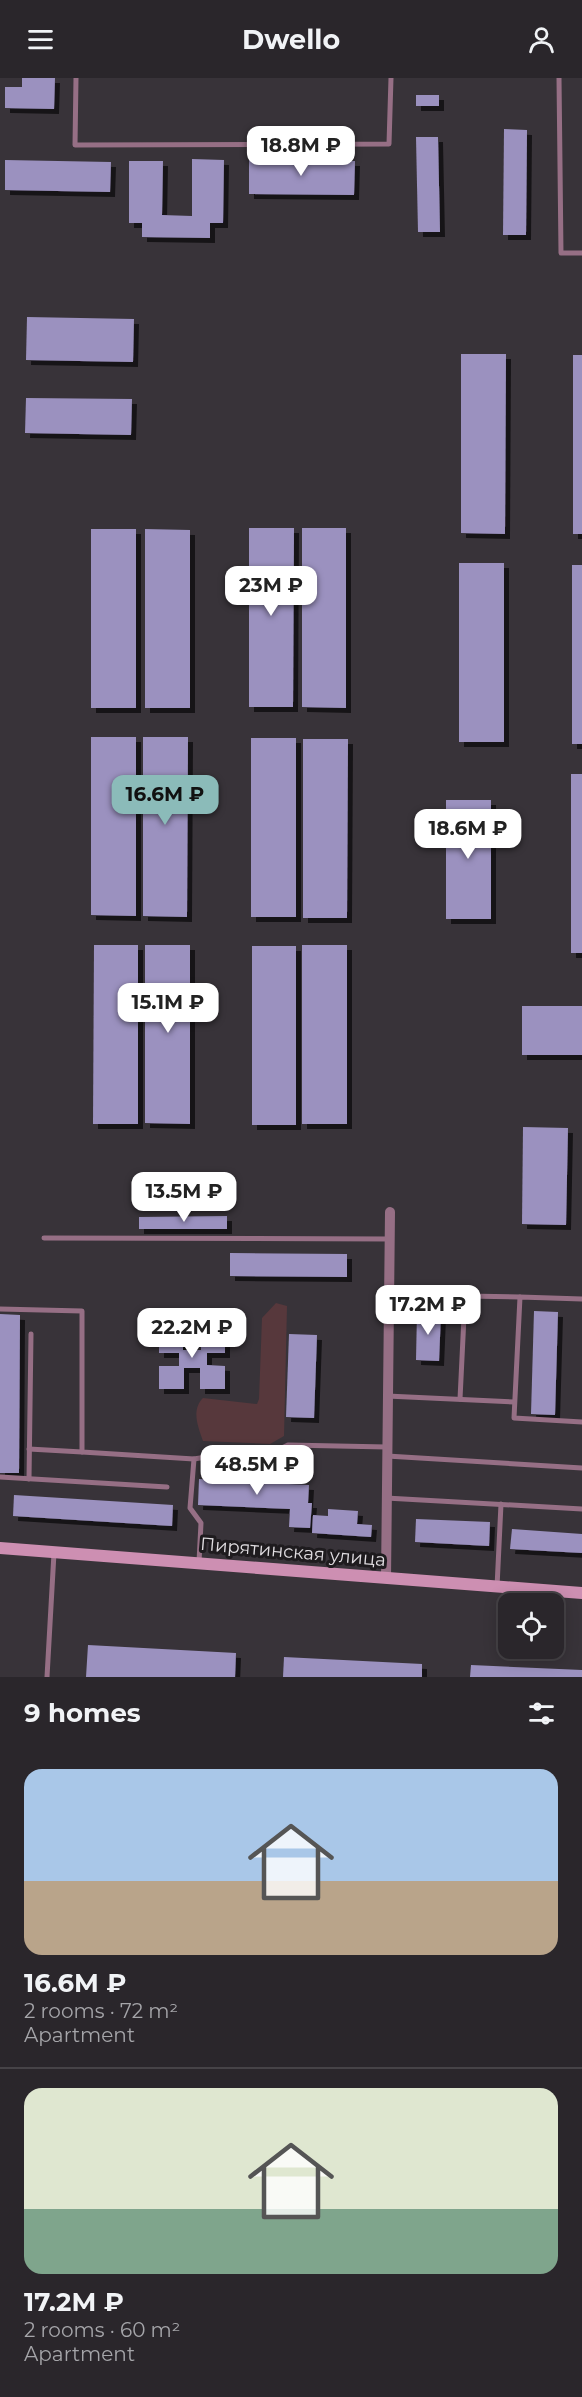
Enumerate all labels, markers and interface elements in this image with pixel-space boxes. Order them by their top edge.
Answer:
icon: menu [24,23,57,56]
text: Dwello [242,23,340,56]
icon: person [525,23,558,56]
pin: 18.8M ₽ [246,126,356,177]
text: 18.8M ₽ [261,133,341,157]
pin: 23M ₽ [229,566,313,617]
text: 23M ₽ [239,573,303,597]
pin: 16.6M ₽ [110,775,220,826]
text: 16.6M ₽ [126,782,204,806]
pin: 18.6M ₽ [413,809,523,860]
text: 18.6M ₽ [428,816,508,840]
pin: 15.1M ₽ [113,983,223,1034]
text: 15.1M ₽ [132,990,204,1014]
pin: 13.5M ₽ [129,1172,239,1223]
text: 13.5M ₽ [145,1179,223,1203]
pin: 17.2M ₽ [373,1285,483,1336]
text: 17.2M ₽ [390,1292,466,1316]
pin: 22.2M ₽ [137,1308,247,1359]
text: 22.2M ₽ [151,1315,233,1339]
pin: 48.5M ₽ [202,1445,312,1496]
text: 48.5M ₽ [215,1452,299,1476]
street label: Пирятинская улица [199,1533,387,1571]
map controls [498,1593,564,1659]
button: locate [498,1593,564,1659]
text: 9 homes [24,1697,141,1729]
icon: filters [525,1697,558,1730]
icon: home [237,1808,345,1916]
text: 16.6M ₽ [24,1967,126,1999]
text: 2 rooms · 72 m² [24,1999,178,2023]
text: Apartment [24,2023,135,2047]
icon: home [237,2127,345,2235]
text: 17.2M ₽ [24,2286,124,2318]
text: 2 rooms · 60 m² [24,2318,180,2342]
text: Apartment [24,2342,135,2366]

